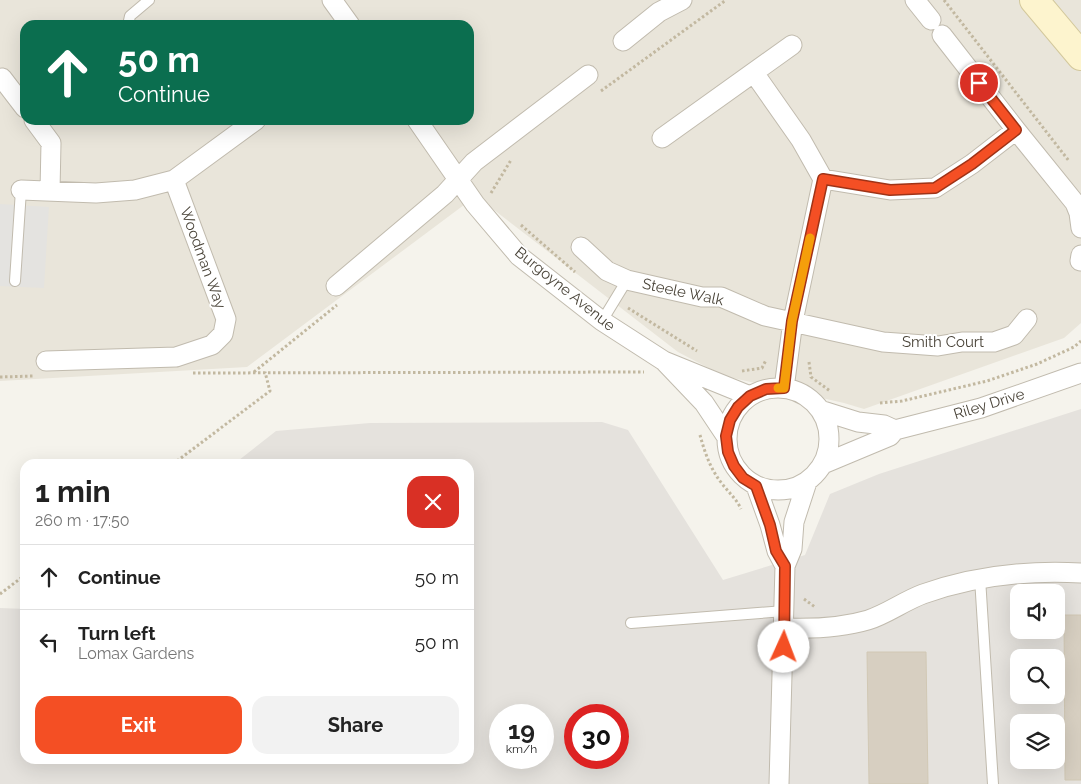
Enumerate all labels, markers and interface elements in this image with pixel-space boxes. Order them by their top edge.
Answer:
text: 50 m [118,39,200,80]
icon: ahead [35,40,100,105]
pin [958,62,1000,104]
icon: arrive [965,69,993,97]
text: Continue [118,81,210,107]
street label: Woodman Way [176,205,230,311]
street label: Burgoyne Avenue [511,243,619,335]
street label: Steele Walk [641,275,725,309]
street label: Smith Court [902,333,984,351]
street label: Riley Drive [951,385,1027,423]
text: 1 min [35,474,111,509]
button: close [407,476,459,528]
text: 260 m · 17:50 [35,511,130,530]
icon: ahead [35,563,63,591]
text: Continue [78,566,161,588]
text: 50 m [415,566,459,588]
map controls [1010,584,1065,769]
button: sound [1010,584,1065,639]
position arrow [757,620,809,672]
text: Turn left [78,622,155,644]
icon: left [35,628,63,656]
text: 50 m [415,631,459,653]
text: Lomax Gardens [78,644,194,663]
button: search [1010,649,1065,704]
button: Exit [35,696,242,754]
button: Share [252,696,459,754]
speed limit sign: 30 [564,704,629,769]
button: layers [1010,714,1065,769]
text: 19 [508,715,535,745]
text: km/h [506,742,537,756]

